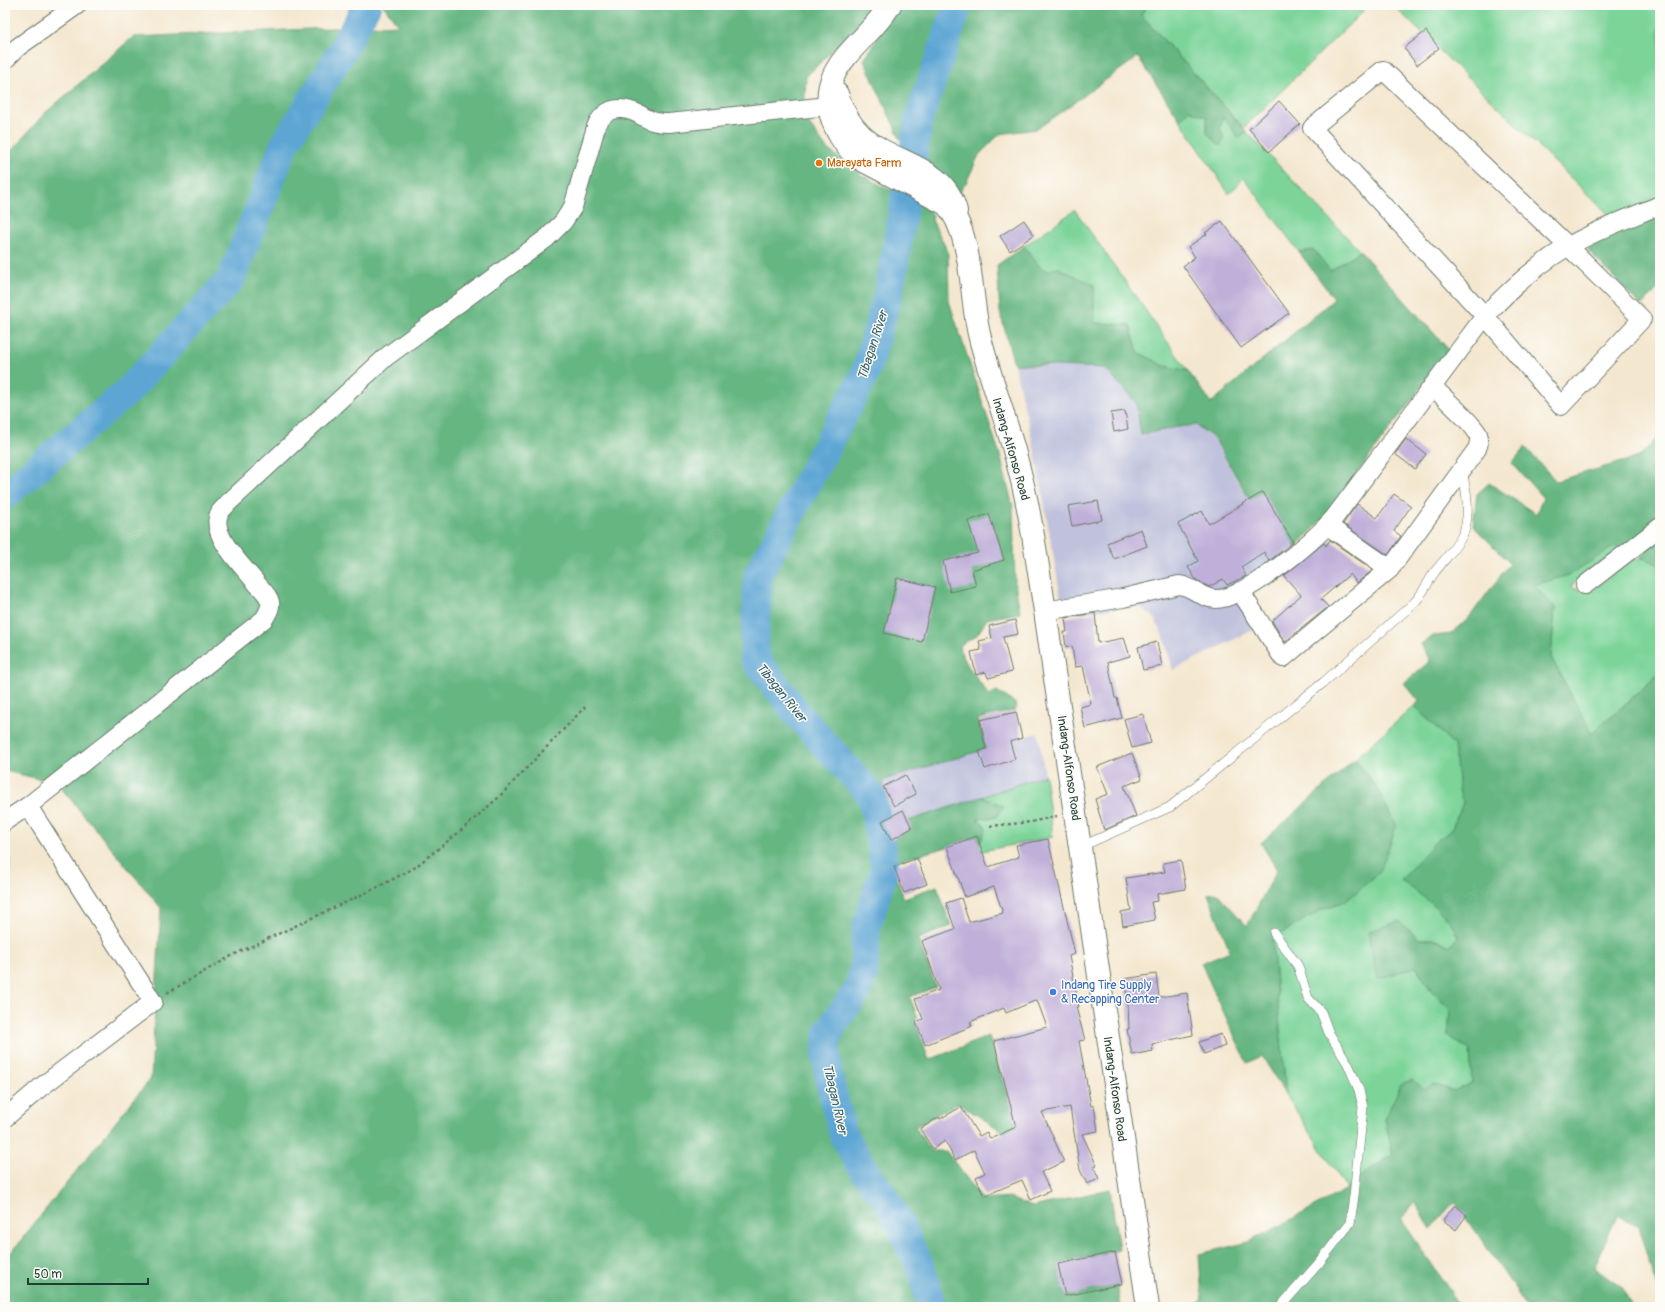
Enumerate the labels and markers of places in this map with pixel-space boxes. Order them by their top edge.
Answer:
place label: Marayata Farm [827,156,902,171]
marker: Marayata Farm [814,158,824,168]
place label: Indang Tire Supply & Recapping Center [1061,978,1160,1007]
marker: Indang Tire Supply & Recapping Center [1048,987,1058,997]

